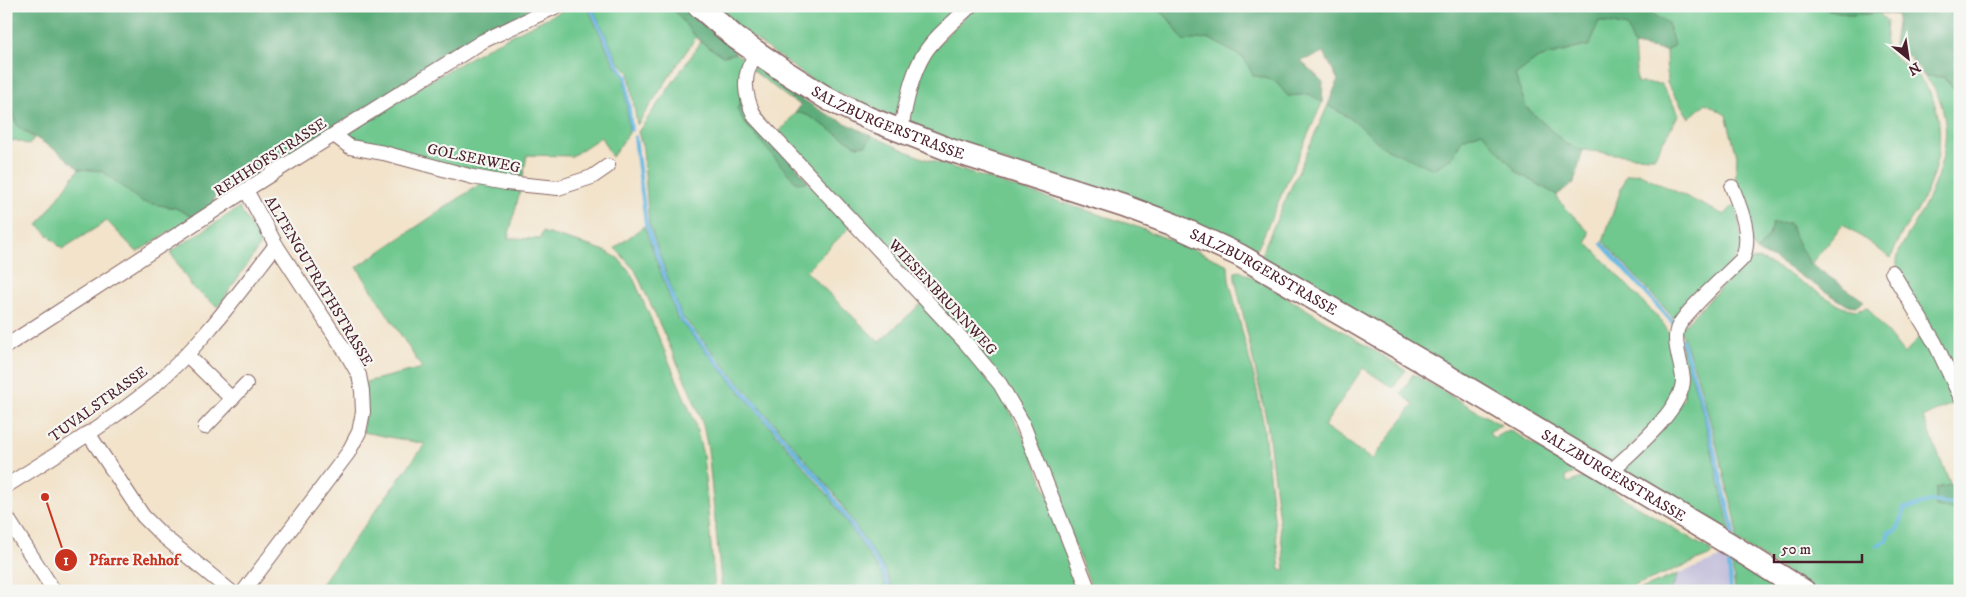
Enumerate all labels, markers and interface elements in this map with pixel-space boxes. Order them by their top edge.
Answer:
north arrow [1884,32,1934,82]
text: N [1904,58,1923,79]
street label: SALZBURGERSTRASSE [808,82,967,164]
street label: REHHOFSTRASSE [210,114,330,201]
street label: GOLSERWEG [426,139,523,178]
street label: ALTENGUTRATHSTRASSE [260,193,377,370]
street label: SALZBURGERSTRASSE [1187,225,1341,320]
street label: WIESENBRUNNWEG [883,235,1002,360]
street label: TUVALSTRASSE [45,362,152,447]
street label: SALZBURGERSTRASSE [1538,425,1689,526]
scale bar [1774,532,1861,564]
text: 50 m [1781,540,1811,559]
callout: Pfarre Rehhof [54,544,189,575]
text: Pfarre Rehhof [89,550,182,570]
text: 1 [63,551,69,570]

